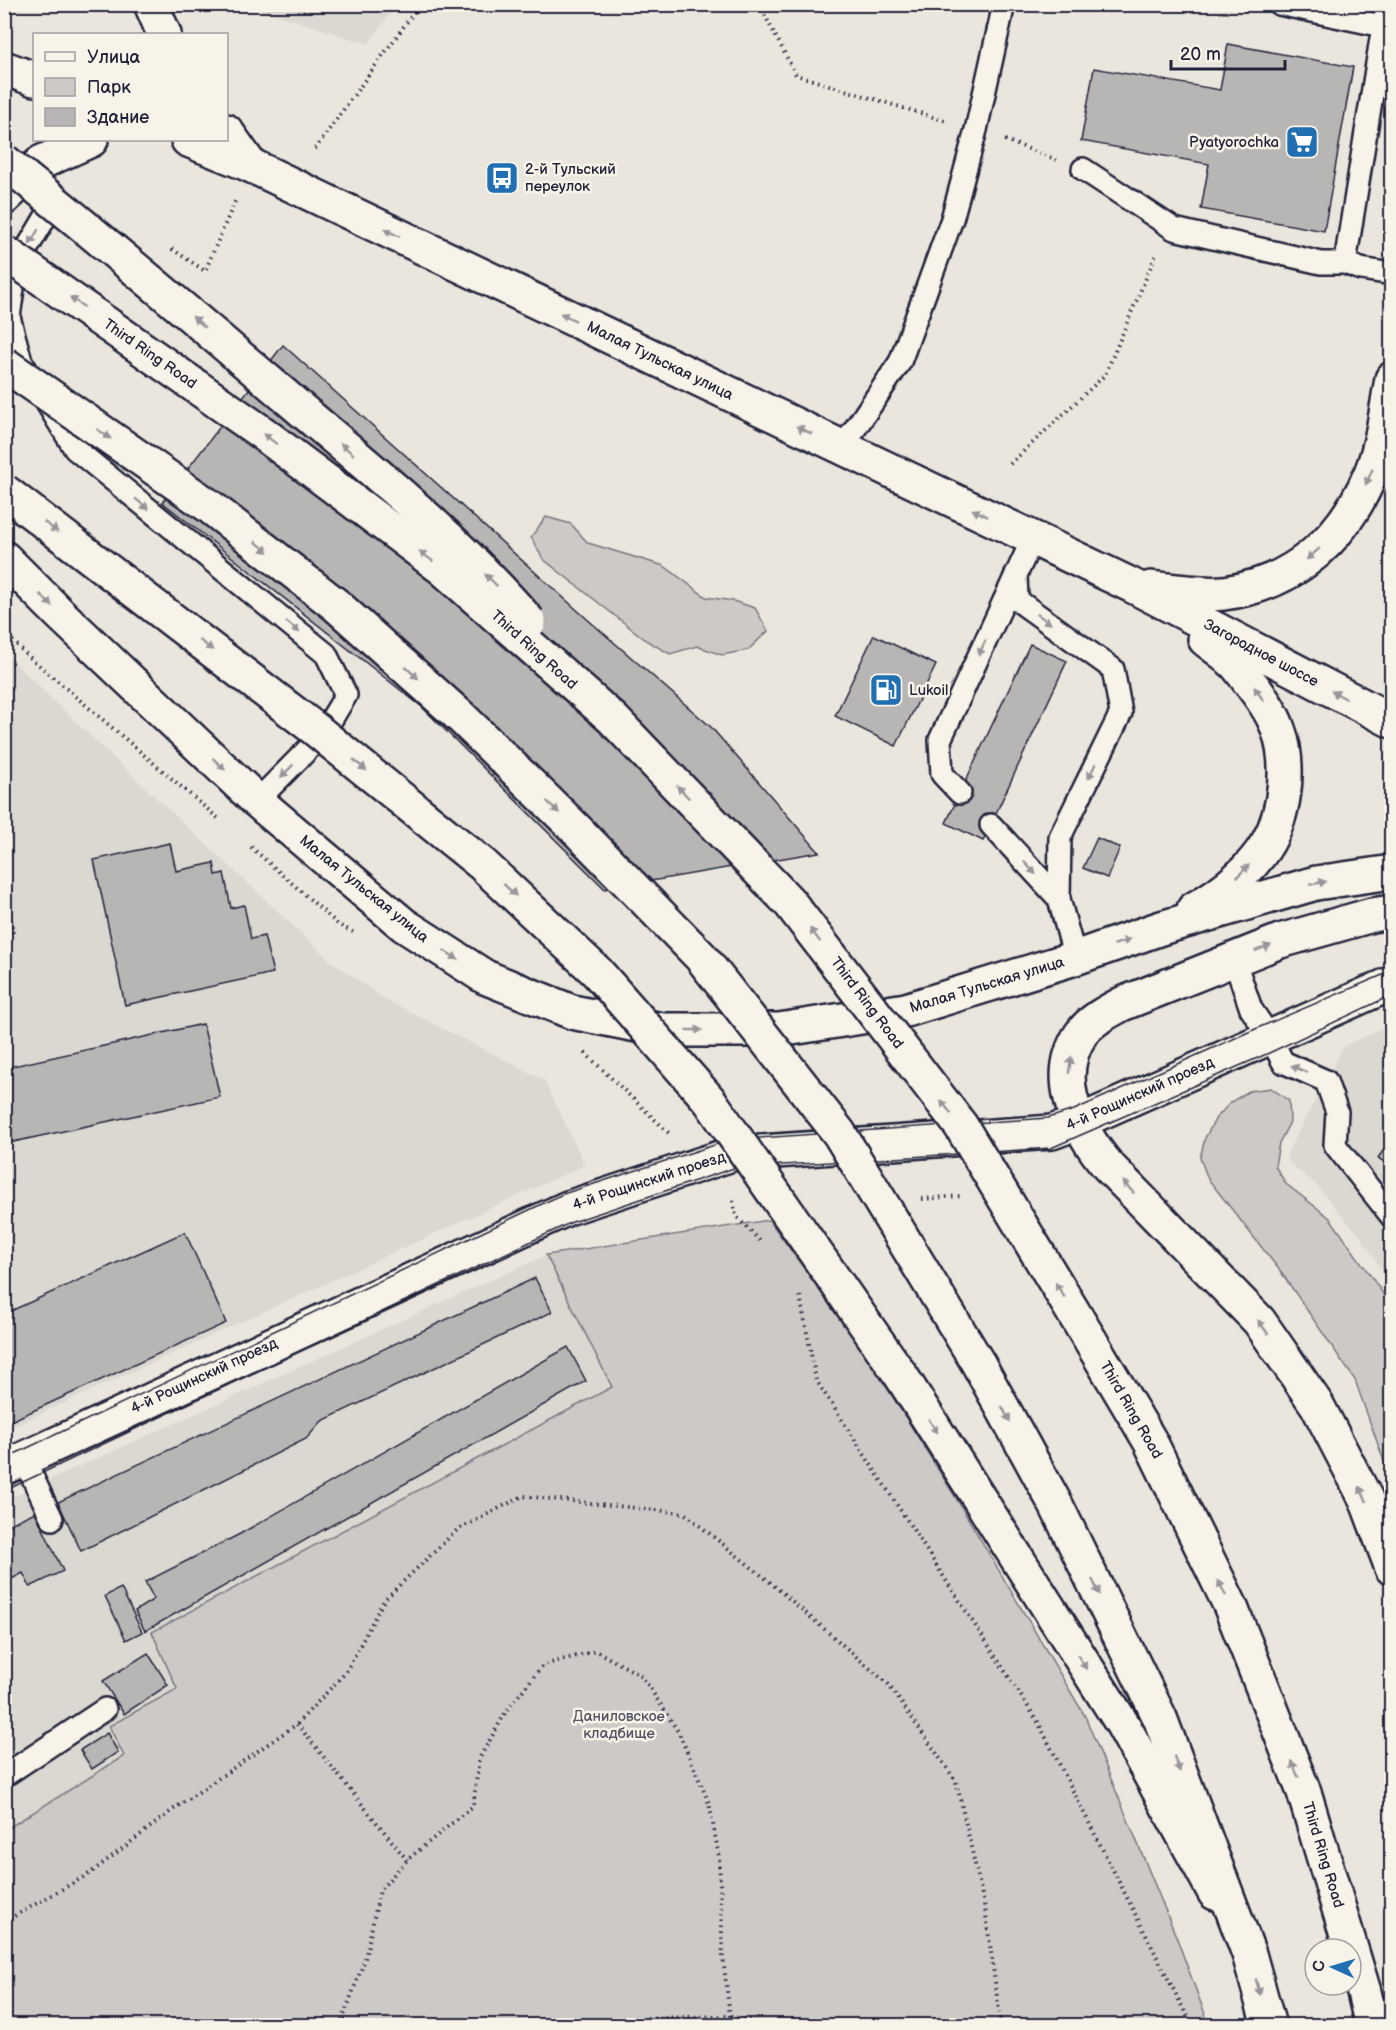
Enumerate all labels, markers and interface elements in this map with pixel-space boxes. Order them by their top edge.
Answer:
legend [33,33,228,141]
scale bar [1171,33,1285,71]
text: 20 m [1180,44,1221,65]
text: Улица [87,47,141,68]
text: Парк [87,77,131,98]
text: Здание [87,107,149,128]
supermarket icon: Pyatyorochka [1284,124,1320,160]
place label: Pyatyorochka [1189,133,1279,152]
bus stop icon: 2-й Тульский переулок [484,160,520,196]
place label: 2-й Тульский переулок [525,160,616,196]
one-way arrow [384,228,401,237]
one-way arrow [29,229,39,246]
one-way arrow [69,297,85,308]
one-way arrow [560,312,577,321]
street label: Third Ring Road [100,315,200,393]
one-way arrow [192,316,207,329]
street label: Малая Тульская улица [584,317,736,405]
one-way arrow [795,425,812,434]
one-way arrow [96,428,112,439]
one-way arrow [263,433,279,445]
one-way arrow [339,442,355,455]
one-way arrow [1364,468,1374,486]
one-way arrow [134,497,149,510]
one-way arrow [972,508,989,517]
one-way arrow [43,520,59,533]
one-way arrow [255,541,270,553]
one-way arrow [1306,547,1321,560]
one-way arrow [419,551,434,563]
one-way arrow [485,574,499,588]
one-way arrow [38,592,52,606]
street label: Third Ring Road [487,606,581,694]
one-way arrow [1035,613,1051,625]
street label: Загородное шоссе [1200,615,1322,691]
one-way arrow [285,620,300,633]
one-way arrow [198,639,214,651]
one-way arrow [977,639,987,657]
one-way arrow [404,666,419,680]
fuel station icon: Lukoil [868,672,904,708]
place label: Lukoil [909,681,948,700]
one-way arrow [1253,686,1264,703]
one-way arrow [1330,690,1348,700]
one-way arrow [211,757,225,771]
one-way arrow [352,758,368,771]
one-way arrow [1087,763,1097,780]
one-way arrow [280,764,295,778]
one-way arrow [677,785,690,800]
one-way arrow [545,800,560,814]
street label: Малая Тульская улица [296,831,432,947]
one-way arrow [1023,861,1037,875]
one-way arrow [1236,865,1250,879]
one-way arrow [1309,878,1328,887]
one-way arrow [502,882,516,896]
one-way arrow [809,928,821,943]
one-way arrow [1113,936,1131,946]
one-way arrow [1255,943,1273,953]
one-way arrow [442,949,458,961]
street label: Малая Тульская улица [907,952,1067,1018]
street label: Third Ring Road [826,953,908,1053]
one-way arrow [684,1025,703,1035]
street label: 4-й Рощинский проезд [1063,1053,1217,1135]
one-way arrow [1066,1056,1075,1075]
one-way arrow [1290,1064,1308,1074]
one-way arrow [941,1099,953,1114]
street label: 4-й Рощинский проезд [570,1147,728,1215]
one-way arrow [1121,1180,1135,1194]
one-way arrow [1055,1281,1065,1298]
one-way arrow [1257,1320,1269,1336]
street label: 4-й Рощинский проезд [128,1334,280,1418]
street label: Third Ring Road [1095,1358,1167,1462]
one-way arrow [1001,1406,1011,1423]
one-way arrow [927,1418,938,1434]
one-way arrow [1358,1485,1368,1502]
one-way arrow [1091,1578,1101,1596]
one-way arrow [1217,1579,1226,1596]
one-way arrow [1076,1654,1087,1670]
park label: Даниловское кладбище [573,1707,665,1743]
one-way arrow [1173,1755,1182,1773]
one-way arrow [1290,1759,1300,1777]
street label: Third Ring Road [1298,1800,1348,1910]
north arrow [1303,1937,1363,1997]
text: С [1310,1960,1329,1972]
one-way arrow [1254,1978,1263,1996]

